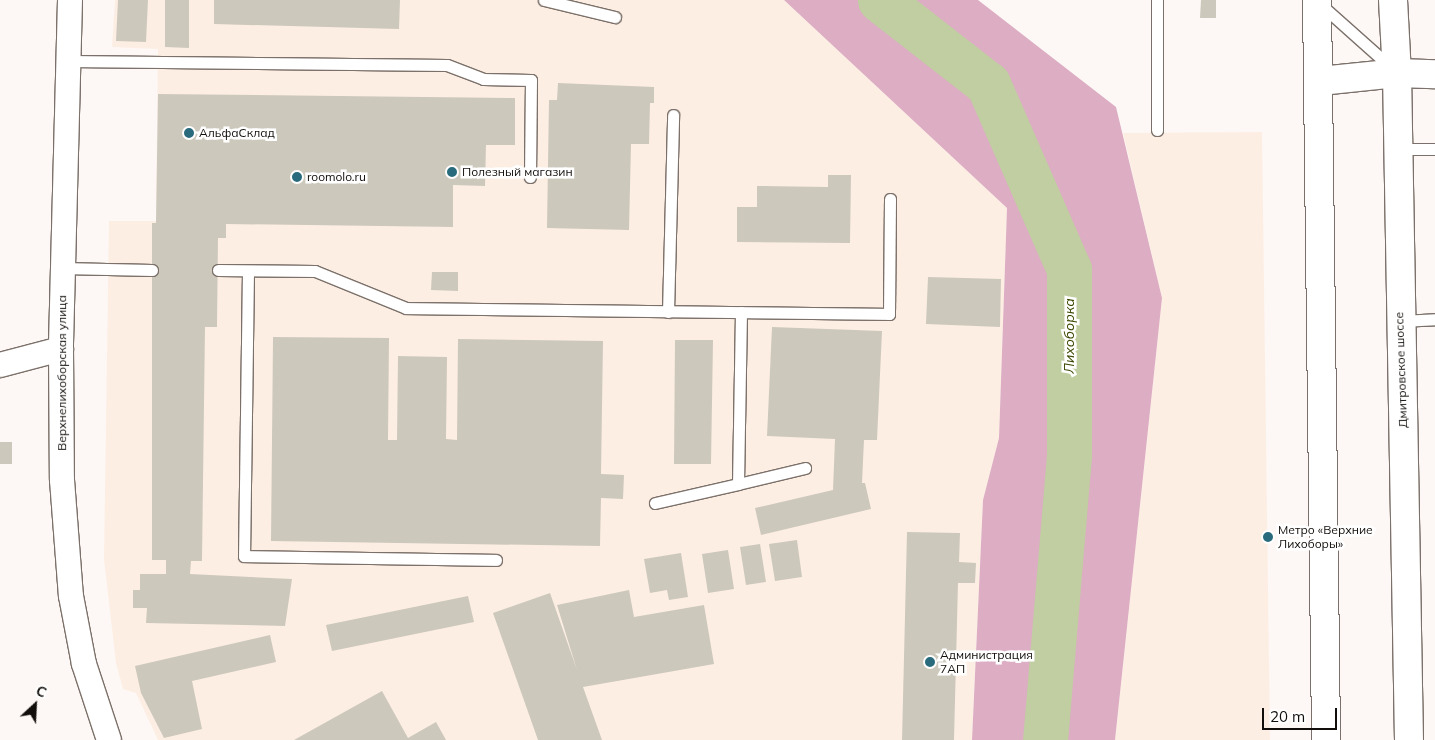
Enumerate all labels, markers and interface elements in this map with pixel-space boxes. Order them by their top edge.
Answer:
place label: АльфаСклад [199,126,275,140]
marker: АльфаСклад [183,127,195,139]
place label: Полезный магазин [462,165,573,179]
marker: Полезный магазин [446,166,458,178]
place label: roomolo.ru [307,170,366,184]
marker: roomolo.ru [291,171,303,183]
street label: Верхнелихоборская улица [55,295,69,451]
water label: Лихоборка [1061,298,1077,374]
street label: Дмитровское шоссе [1392,312,1410,428]
place label: Метро «Верхние Лихоборы» [1278,523,1373,551]
marker: Метро «Верхние Лихоборы» [1262,531,1274,543]
place label: Администрация 7АП [940,648,1033,676]
marker: Администрация 7АП [924,656,936,668]
north arrow [10,680,60,730]
text: С [33,681,49,702]
scale bar [1265,698,1340,730]
text: 20 m [1270,707,1305,726]

